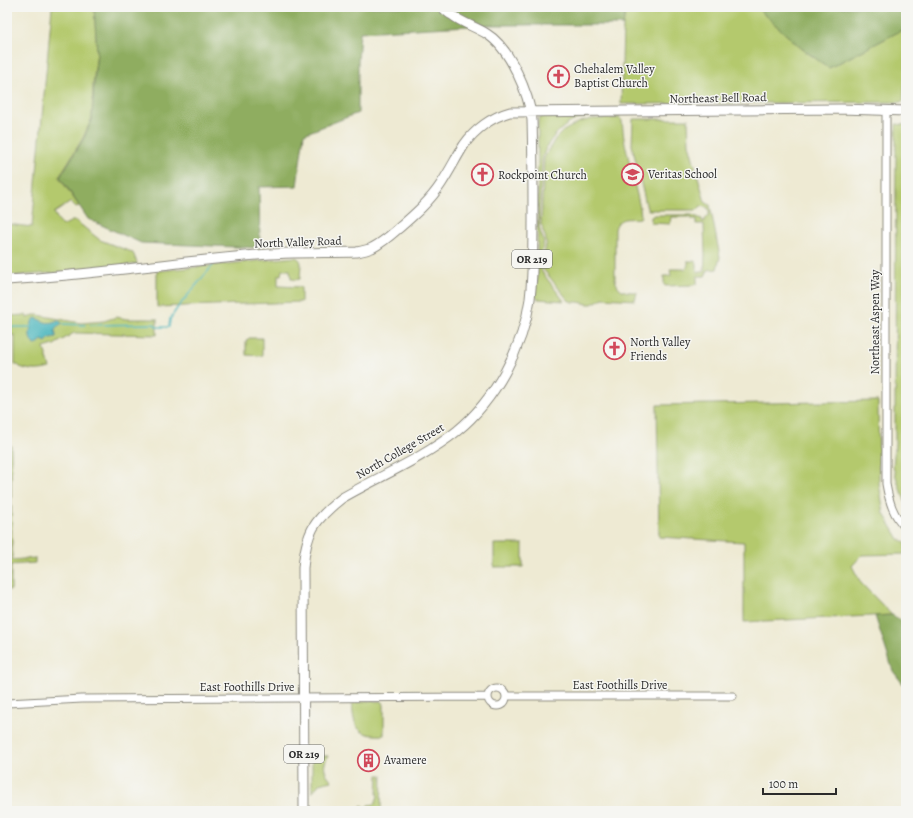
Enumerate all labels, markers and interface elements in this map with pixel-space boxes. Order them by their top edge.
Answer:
place label: Chehalem Valley Baptist Church [574,61,655,91]
church icon: Chehalem Valley Baptist Church [546,63,572,89]
street label: Northeast Bell Road [669,89,767,107]
school or university icon: Veritas School [619,161,645,187]
church icon: Rockpoint Church [469,162,495,188]
place label: Veritas School [647,166,717,182]
place label: Rockpoint Church [498,167,588,183]
street label: North Valley Road [254,232,343,252]
road number: OR 219 [512,250,552,268]
street label: Northeast Aspen Way [867,269,883,374]
place label: North Valley Friends [630,334,691,364]
church icon: North Valley Friends [602,336,628,362]
street label: North College Street [353,419,447,483]
street label: East Foothills Drive [573,677,667,693]
street label: East Foothills Drive [200,679,294,695]
road number: OR 219 [284,745,324,763]
building icon: Avamere [356,747,382,773]
place label: Avamere [383,752,427,768]
scale bar [763,770,836,796]
text: 100 m [769,776,798,792]

